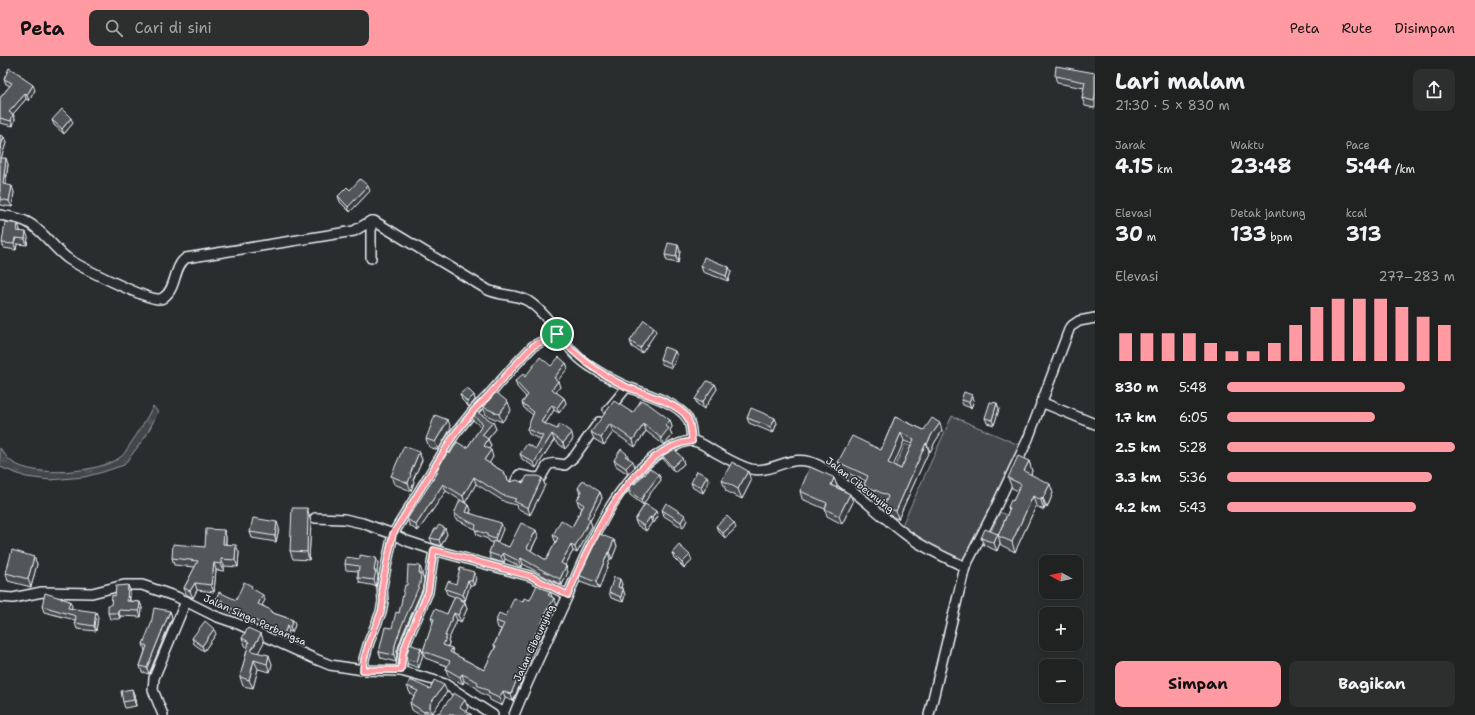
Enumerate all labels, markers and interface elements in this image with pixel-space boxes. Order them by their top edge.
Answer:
search box [89,10,369,46]
text: Peta [20,16,65,41]
icon: search [103,17,125,39]
text: Cari di sini [135,18,212,38]
text: Peta [1290,19,1319,37]
text: Rute [1341,19,1372,37]
text: Disimpan [1394,19,1455,37]
text: Lari malam [1115,67,1245,96]
button: share [1413,69,1455,111]
text: 21:30 · 5 × 830 m [1115,97,1230,114]
text: Jarak [1115,138,1146,153]
text: Waktu [1230,138,1264,153]
text: Pace [1346,138,1370,153]
text: 4.15 [1115,153,1153,179]
text: 23:48 [1230,153,1292,179]
text: 5:44 [1346,153,1392,179]
text: km [1153,162,1173,177]
text: /km [1392,162,1415,177]
text: Elevasi [1115,206,1152,221]
text: Detak jantung [1230,206,1306,221]
text: kcal [1346,206,1367,221]
text: 30 [1115,221,1143,247]
text: 133 [1230,221,1267,247]
text: 313 [1346,221,1381,247]
text: m [1143,230,1156,245]
text: bpm [1267,230,1292,245]
text: Elevasi [1115,268,1158,285]
text: 277–283 m [1378,268,1455,285]
pin [540,317,574,351]
icon: arrive [546,323,568,345]
text: 830 m [1115,379,1158,396]
text: 5:48 [1179,379,1207,396]
text: 1.7 km [1115,409,1156,426]
text: 6:05 [1179,409,1208,426]
text: 2.5 km [1115,439,1161,456]
text: 5:28 [1179,439,1207,456]
street label: Jalan Cibeunying [823,454,897,516]
text: 3.3 km [1115,469,1161,486]
text: 5:36 [1179,469,1207,486]
text: 4.2 km [1115,499,1161,516]
text: 5:43 [1179,499,1207,516]
north arrow [1039,555,1083,599]
map controls [1039,555,1083,703]
street label: Jalan Singa Perbangsa [202,591,309,649]
street label: Jalan Cibeunying [511,603,557,683]
button: + [1039,607,1083,651]
button: − [1039,659,1083,703]
button: Simpan [1115,661,1281,707]
button: Bagikan [1289,661,1455,707]

